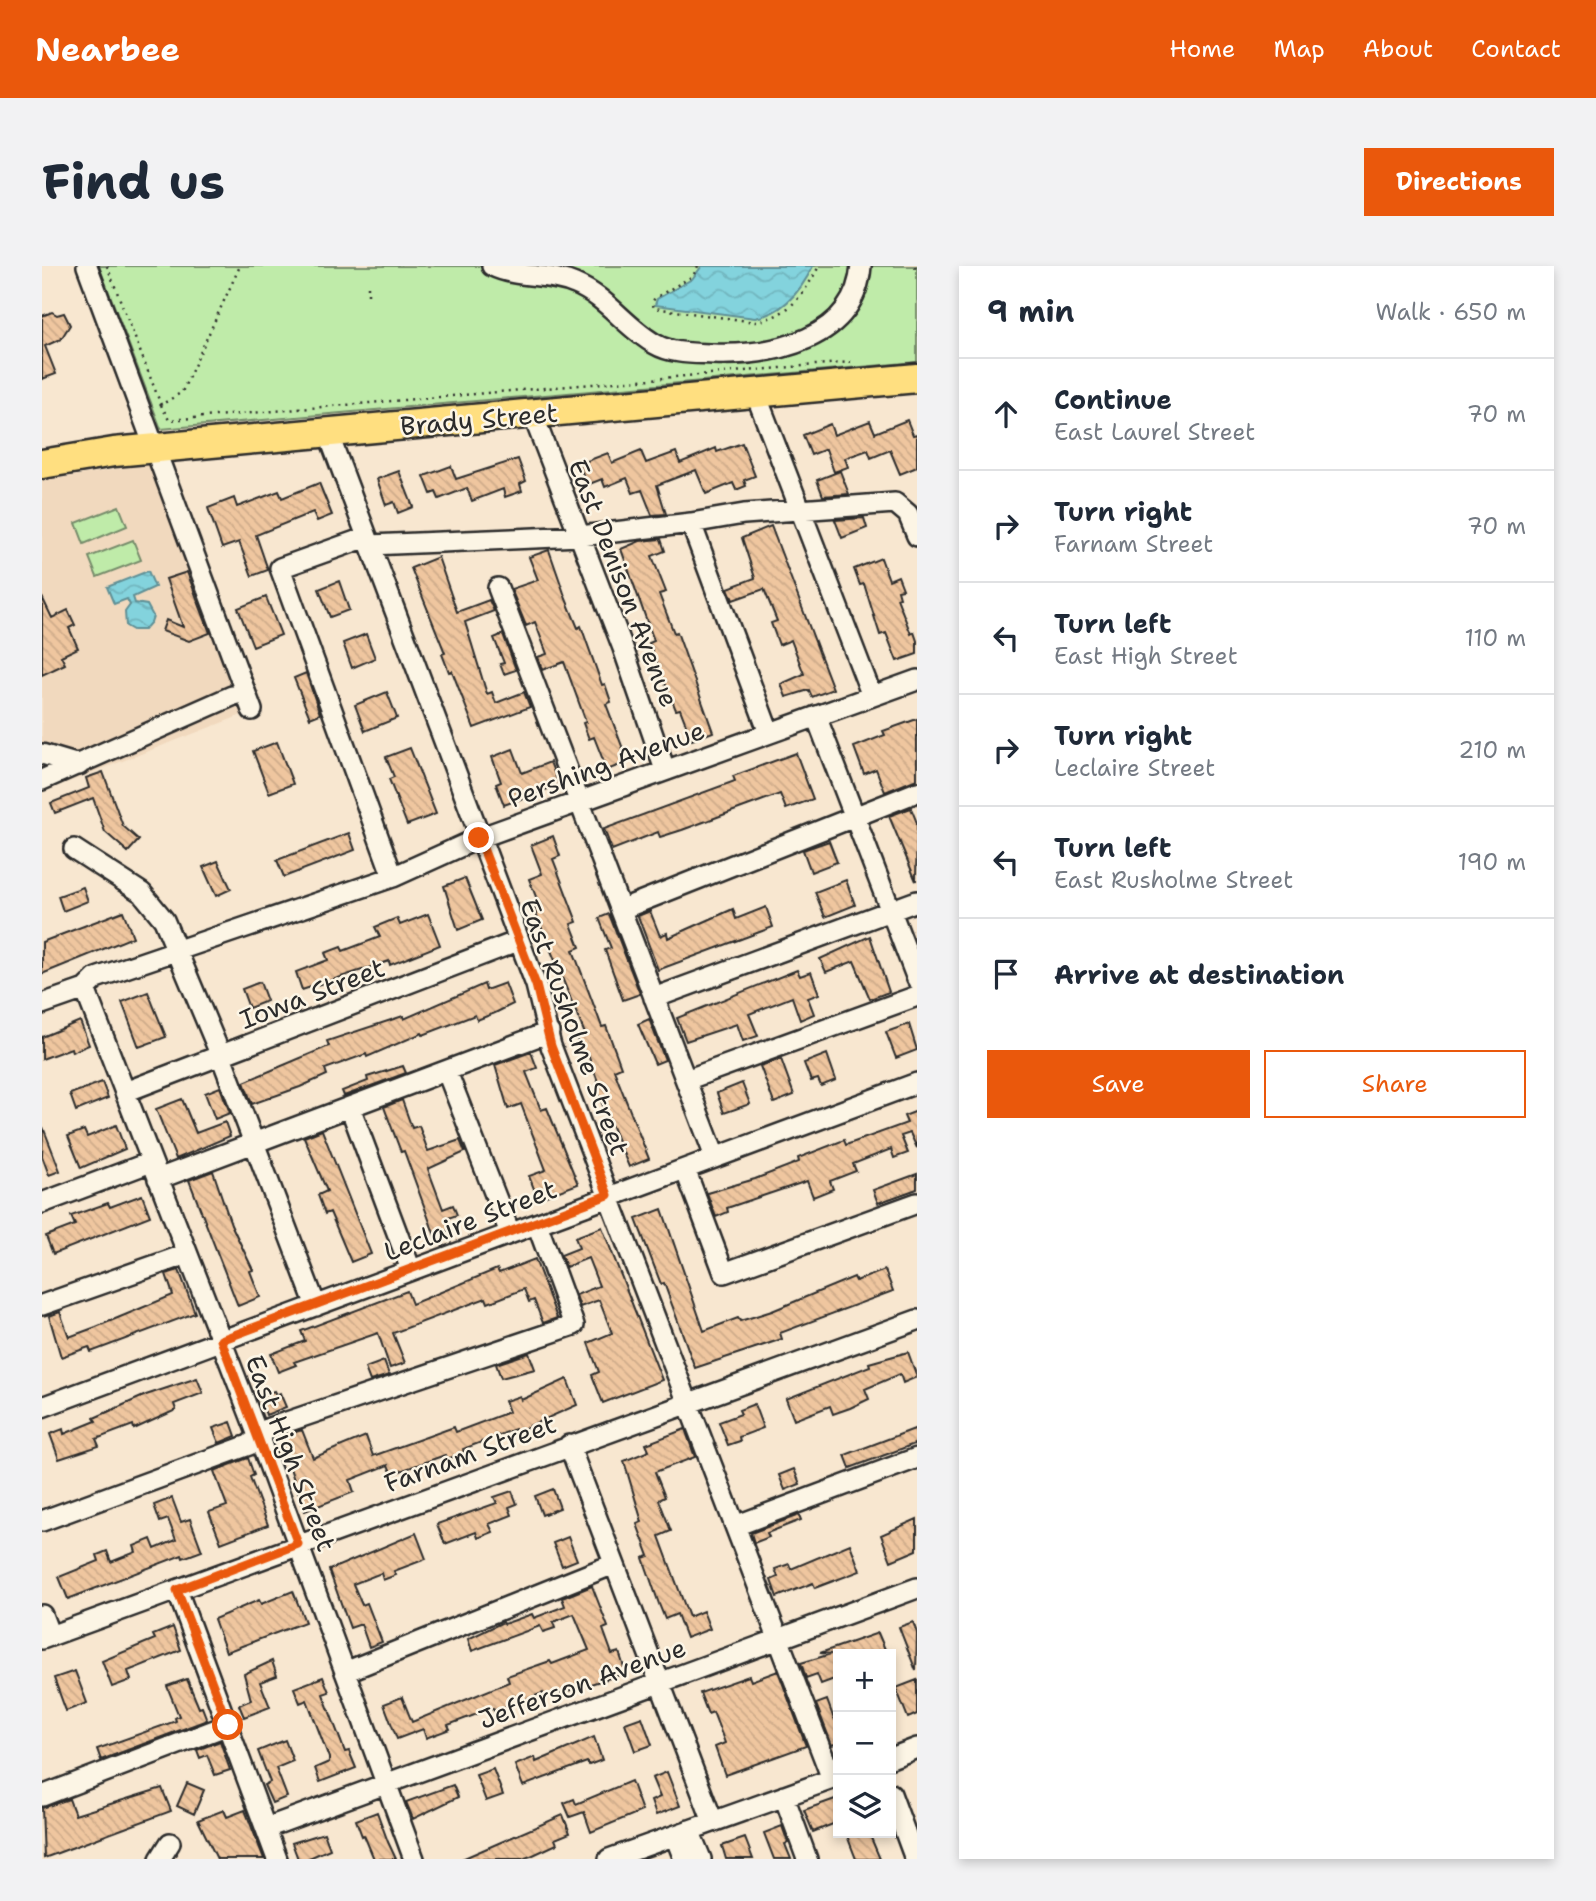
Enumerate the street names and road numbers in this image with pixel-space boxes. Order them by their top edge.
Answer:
street label: Brady Street [399,395,559,443]
street label: East Denison Avenue [561,454,687,712]
street label: Pershing Avenue [503,712,709,816]
street label: East Rusholme Street [512,894,638,1160]
street label: Iowa Street [235,949,389,1037]
street label: Leclaire Street [379,1171,561,1269]
street label: East High Street [237,1350,345,1556]
street label: Farnam Street [379,1406,561,1500]
street label: Jefferson Avenue [474,1629,690,1737]

